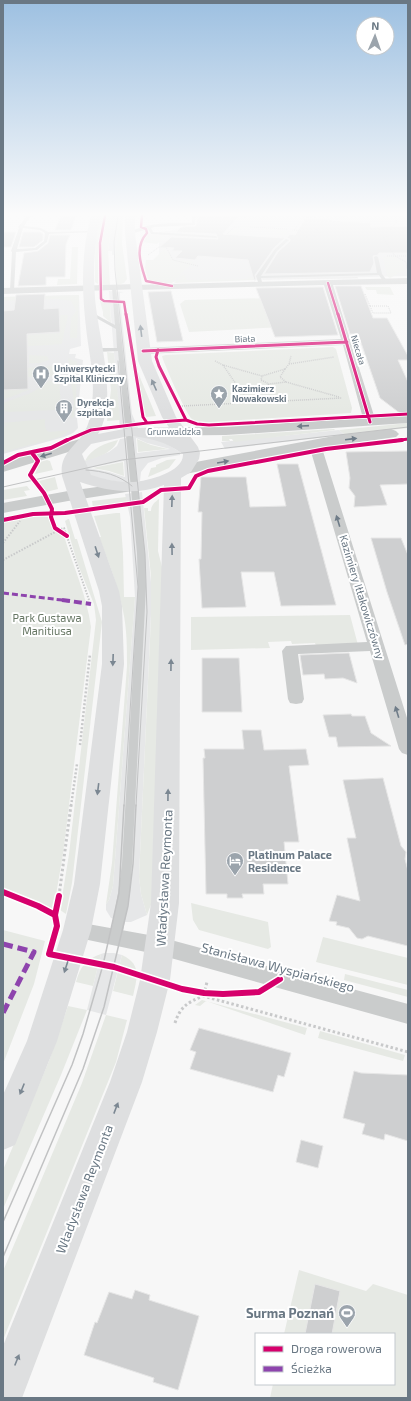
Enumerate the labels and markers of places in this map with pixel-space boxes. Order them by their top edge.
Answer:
place label: Uniwersytecki Szpital Kliniczny [54,363,125,385]
hospital icon: Uniwersytecki Szpital Kliniczny [31,364,51,389]
place label: Kazimierz Nowakowski [232,383,287,404]
place icon: Kazimierz Nowakowski [209,384,229,409]
place label: Dyrekcja szpitala [77,397,114,418]
building icon: Dyrekcja szpitala [54,398,74,423]
place label: Platinum Palace Residence [248,848,332,874]
hotel icon: Platinum Palace Residence [225,851,245,876]
sports icon: Surma Poznań [337,1303,357,1328]
place label: Surma Poznań [246,1305,334,1321]

